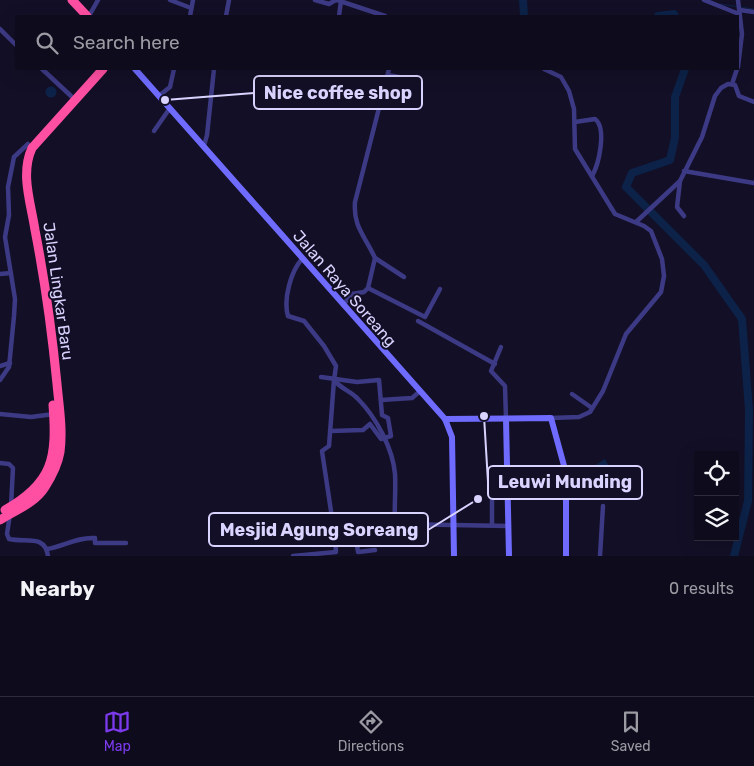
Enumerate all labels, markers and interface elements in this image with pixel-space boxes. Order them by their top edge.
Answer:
search box [15,15,739,70]
icon: search [33,29,61,57]
text: Search here [73,31,180,54]
callout: Nice coffee shop [254,76,422,109]
text: Nice coffee shop [264,82,412,104]
street label: Jalan Lingkar Baru [39,221,78,361]
street label: Jalan Raya Soreang [289,226,400,350]
map controls [694,451,739,541]
button: locate [694,451,739,496]
callout: Leuwi Munding [488,466,642,499]
text: Leuwi Munding [498,471,632,493]
button: layers [694,496,739,541]
callout: Mesjid Agung Soreang [209,513,428,546]
text: Mesjid Agung Soreang [220,519,418,541]
text: Nearby [20,576,95,601]
text: 0 results [669,579,734,598]
tab: Map [103,708,131,755]
tab: Directions [338,708,404,755]
tab: Saved [611,708,651,755]

